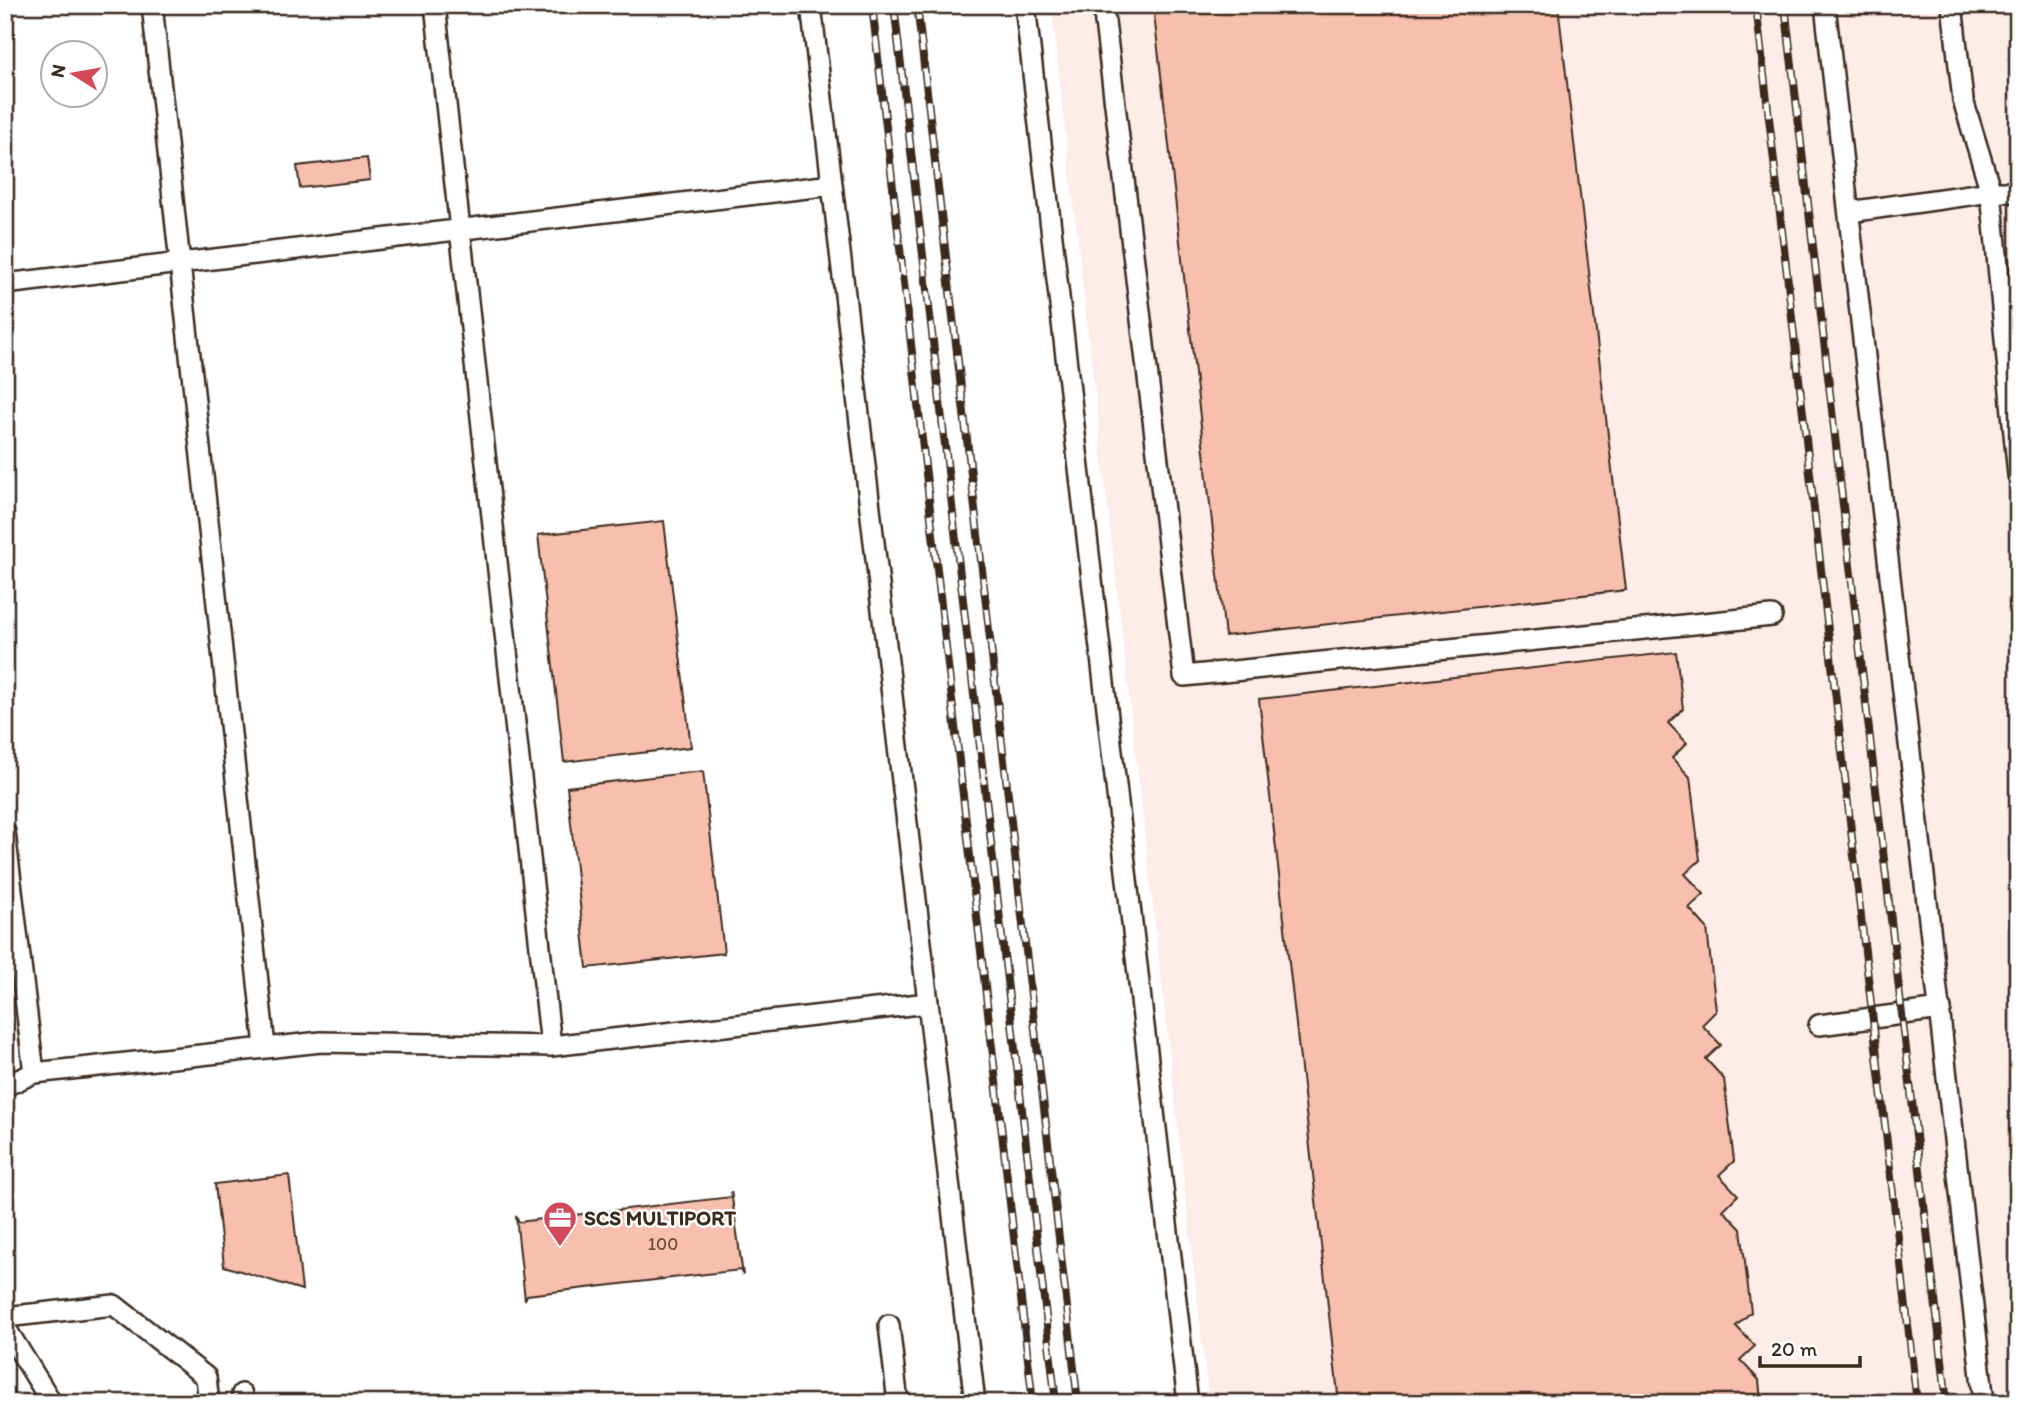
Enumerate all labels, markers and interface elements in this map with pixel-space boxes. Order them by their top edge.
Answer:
north arrow [38,38,108,108]
text: N [45,62,70,79]
office icon: SCS MULTIPORT [541,1199,579,1248]
place label: SCS MULTIPORT [584,1205,736,1230]
house number: 100 [648,1233,678,1255]
scale bar [1760,1324,1860,1368]
text: 20 m [1771,1336,1818,1361]

